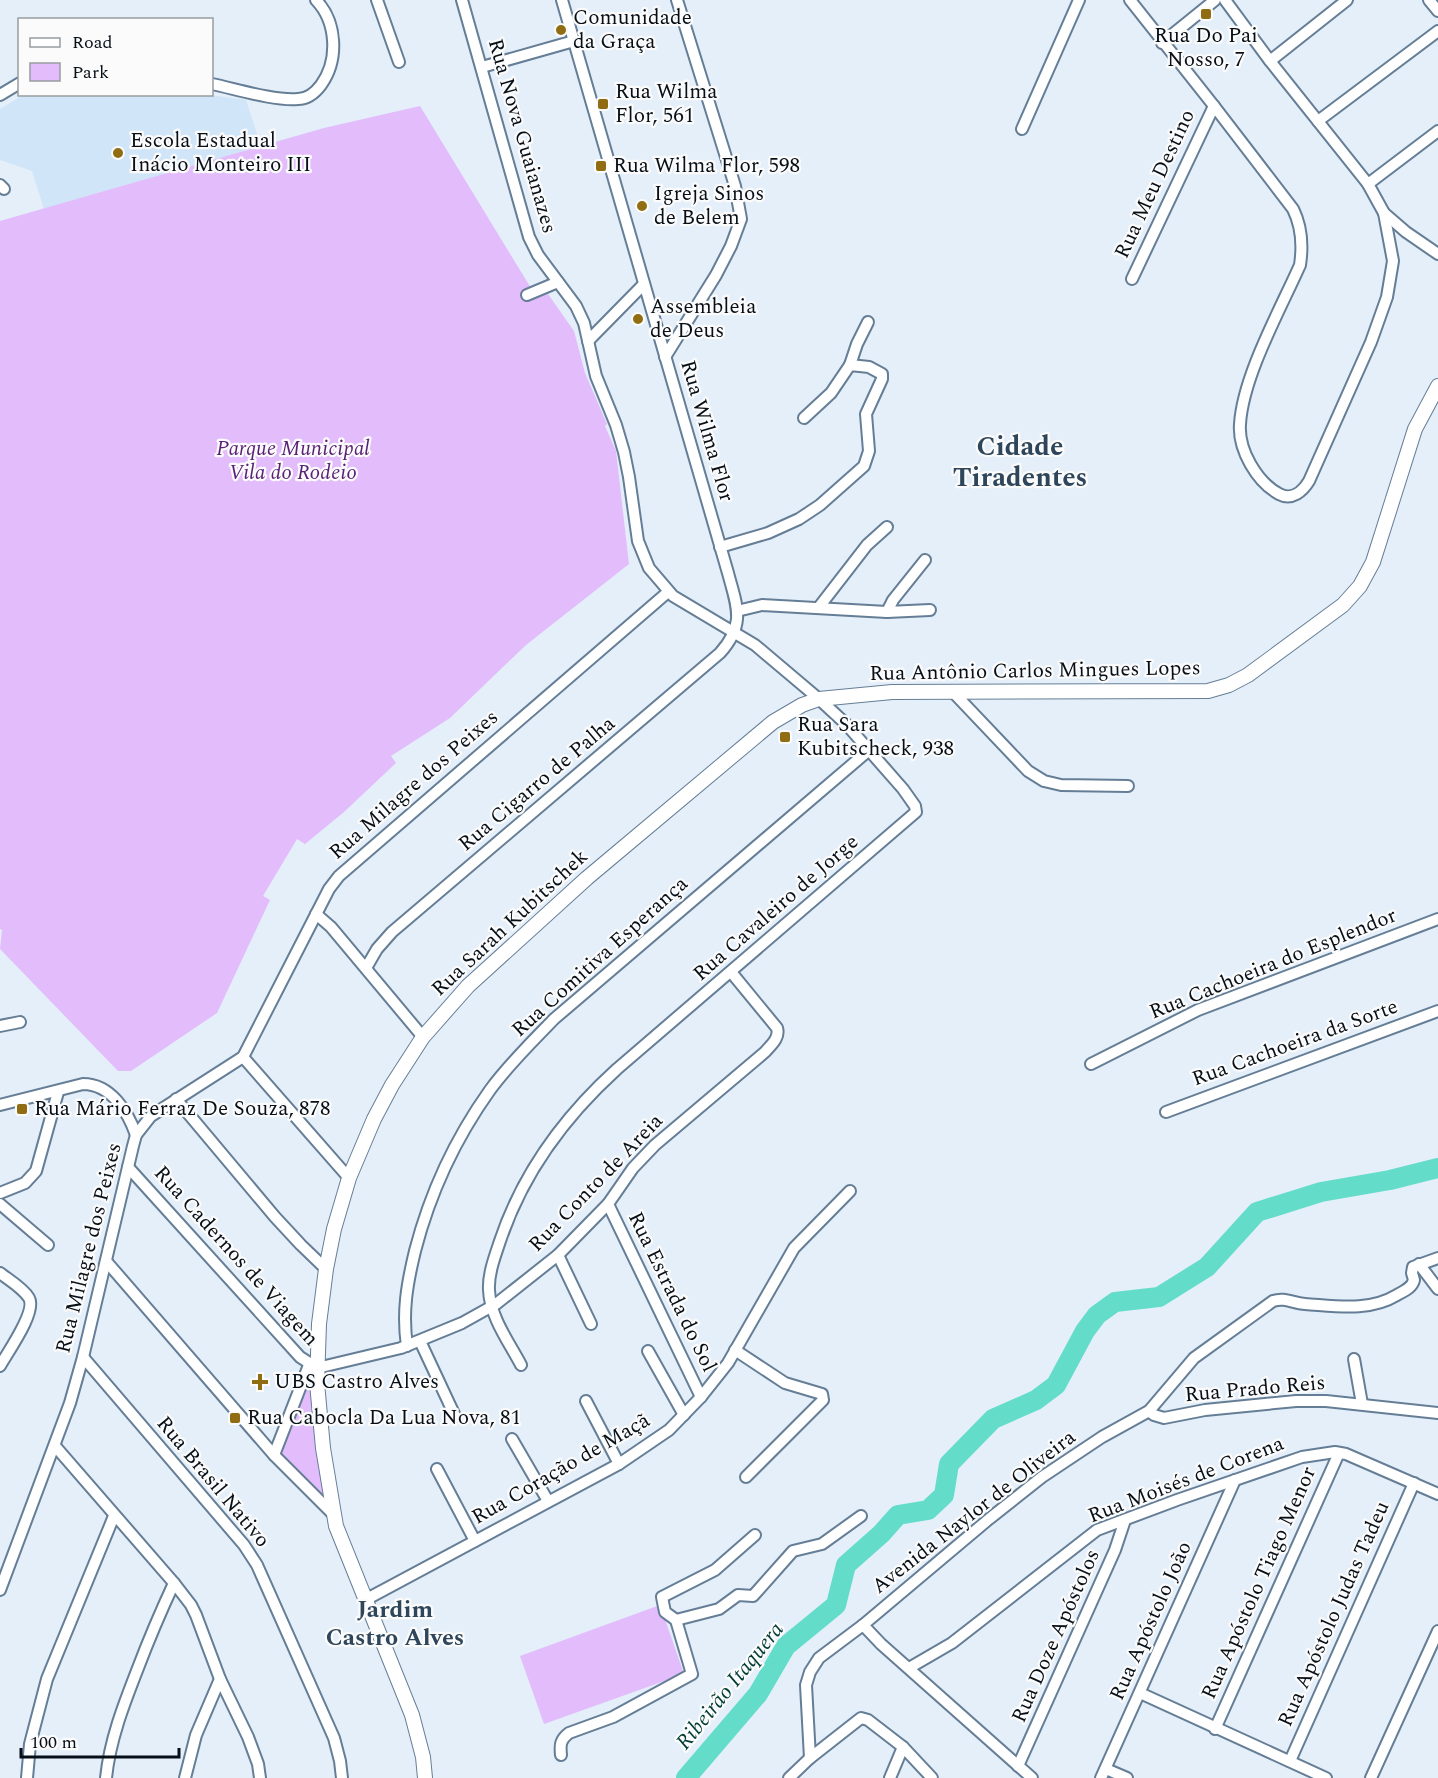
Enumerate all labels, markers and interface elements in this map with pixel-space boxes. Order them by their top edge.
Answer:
place label: Comunidade da Graça [573,2,692,58]
marker: Rua Do Pai Nosso, 7 [1199,7,1213,21]
legend [18,18,213,96]
place label: Rua Do Pai Nosso, 7 [1154,20,1258,76]
marker: Comunidade da Graça [554,23,568,37]
text: Road [72,29,113,56]
street label: Rua Nova Guaianazes [479,35,565,237]
text: Park [72,59,109,86]
place label: Rua Wilma Flor, 561 [615,76,718,132]
marker: Rua Wilma Flor, 561 [596,97,610,111]
street label: Rua Meu Destino [1106,104,1204,264]
place label: Escola Estadual Inácio Monteiro III [130,125,311,181]
marker: Escola Estadual Inácio Monteiro III [111,146,125,160]
place label: Rua Wilma Flor, 598 [613,150,800,182]
marker: Rua Wilma Flor, 598 [594,159,608,173]
place label: Igreja Sinos de Belem [654,178,764,234]
marker: Igreja Sinos de Belem [635,199,649,213]
place label: Assembleia de Deus [650,291,757,347]
marker: Assembleia de Deus [631,312,645,326]
street label: Rua Wilma Flor [671,356,743,506]
district label: Cidade Tiradentes [953,426,1087,499]
park label: Parque Municipal Vila do Rodeio [216,433,370,489]
street label: Rua Antônio Carlos Mingues Lopes [869,652,1201,690]
street label: Rua Milagre dos Peixes [322,702,506,868]
street label: Rua Cigarro de Palha [451,708,623,859]
place label: Rua Sara Kubitscheck, 938 [797,709,954,765]
marker: Rua Sara Kubitscheck, 938 [778,730,792,744]
street label: Rua Cavaleiro de Jorge [686,827,866,989]
street label: Rua Sarah Kubitschek [424,841,596,1004]
street label: Rua Comitiva Esperança [504,868,696,1045]
street label: Rua Cachoeira do Esplendor [1145,900,1401,1028]
street label: Rua Cachoeira da Sorte [1187,991,1403,1095]
place label: Rua Mário Ferraz De Souza, 878 [34,1093,331,1125]
marker: Rua Mário Ferraz De Souza, 878 [15,1102,29,1116]
street label: Rua Conto de Areia [521,1106,671,1260]
street label: Rua Milagre dos Peixes [47,1139,131,1357]
street label: Rua Cadernos de Viagem [146,1158,326,1354]
street label: Rua Estrada do Sol [619,1206,725,1378]
place label: UBS Castro Alves [274,1366,439,1398]
street label: Rua Prado Reis [1183,1367,1327,1411]
marker: UBS Castro Alves [251,1373,269,1391]
place label: Rua Cabocla Da Lua Nova, 81 [247,1402,521,1434]
street label: Rua Coração de Maçã [466,1404,657,1533]
street label: Rua Brasil Nativo [148,1409,278,1555]
marker: Rua Cabocla Da Lua Nova, 81 [228,1411,242,1425]
street label: Avenida Naylor de Oliveira [865,1422,1084,1602]
street label: Rua Moisés de Corena [1083,1428,1289,1532]
street label: Rua Apóstolo Tiago Menor [1193,1462,1325,1704]
street label: Rua Apóstolo Judas Tadeu [1270,1496,1398,1732]
street label: Rua Apóstolo João [1102,1536,1200,1706]
street label: Rua Doze Apóstolos [1003,1544,1109,1728]
district label: Jardim Castro Alves [326,1592,464,1656]
water label: Ribeirão Itaquera [668,1615,792,1757]
scale bar [21,1721,178,1759]
text: 100 m [30,1729,77,1756]

